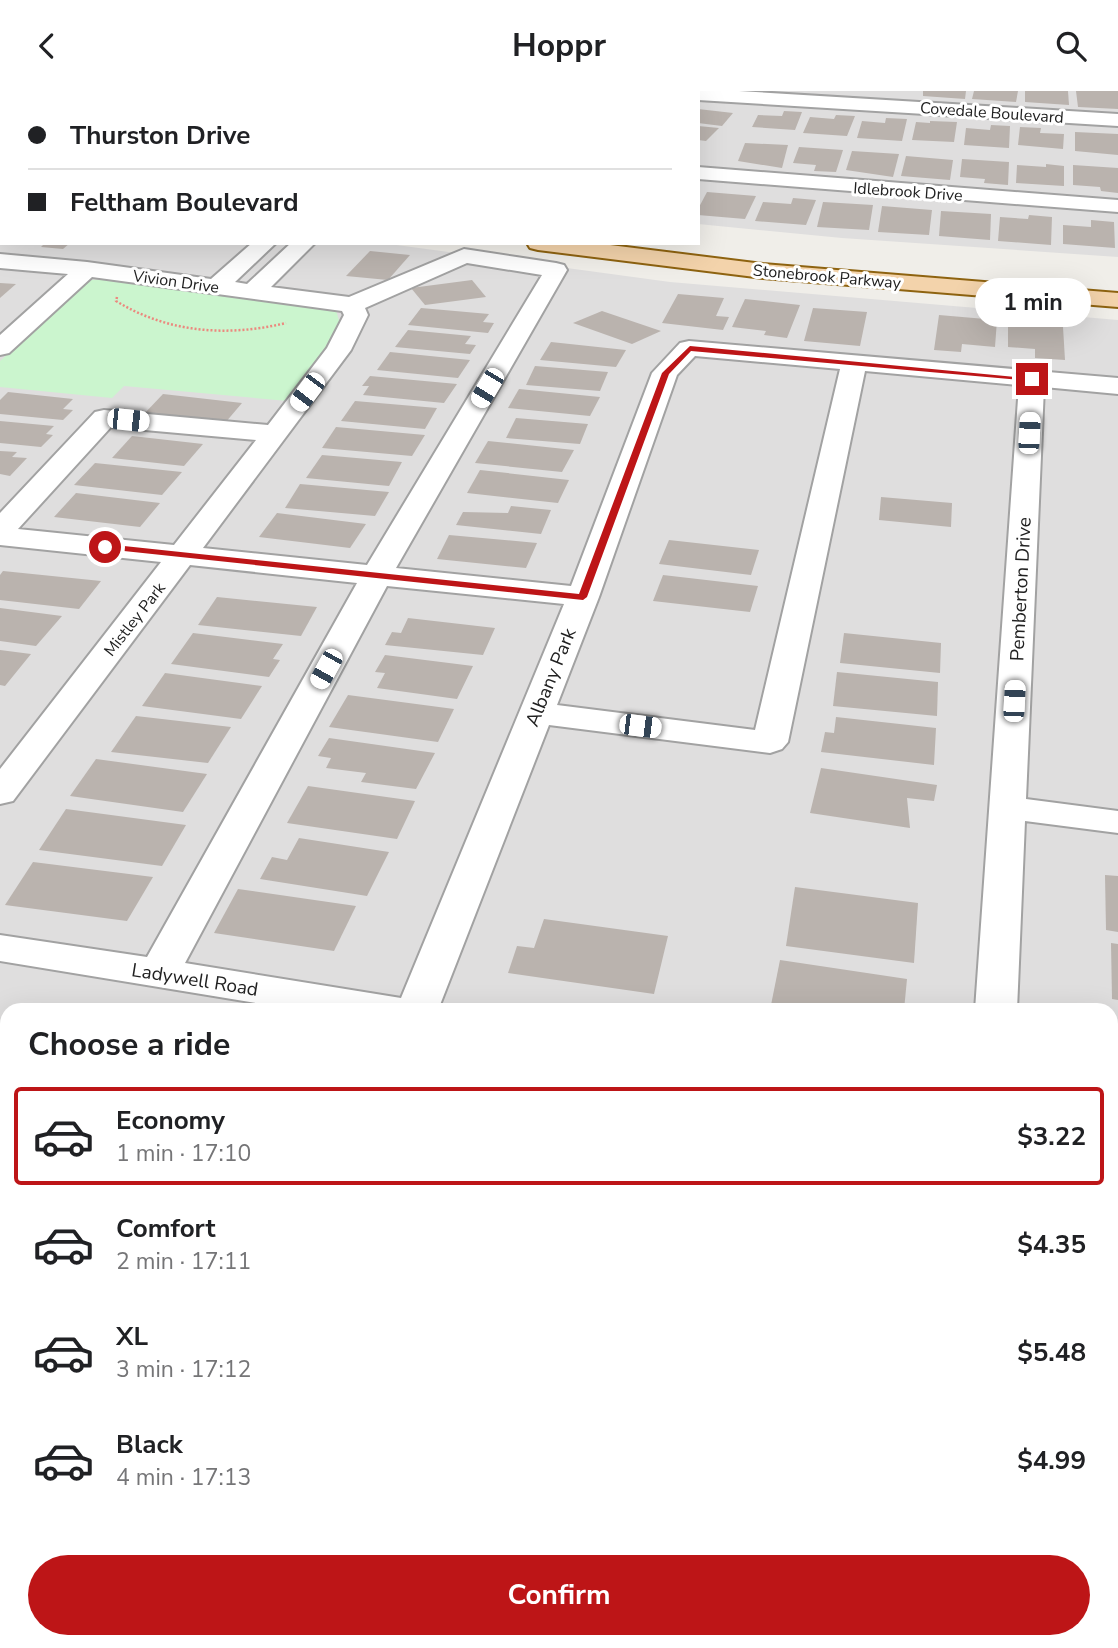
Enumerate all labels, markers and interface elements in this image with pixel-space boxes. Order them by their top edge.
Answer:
text: Hoppr [512,24,606,67]
icon: back [28,27,66,65]
icon: search [1052,27,1090,65]
street label: Covedale Boulevard [919,97,1065,129]
text: Thurston Drive [70,118,250,153]
street label: Idlebrook Drive [853,177,963,207]
text: Feltham Boulevard [70,185,299,220]
street label: Stonebrook Parkway [752,260,903,294]
street label: Vivion Drive [130,265,220,299]
callout: 1 min [974,278,1090,327]
text: 1 min [1003,287,1063,318]
route end [1016,363,1048,395]
car [468,365,507,411]
car [286,369,329,415]
car [107,407,150,433]
car [1018,411,1041,455]
street label: Pemberton Drive [1004,516,1038,662]
route start [89,531,121,563]
street label: Mistley Park [99,577,171,661]
street label: Albany Park [519,624,583,730]
car [307,646,346,692]
car [1003,679,1026,723]
car [618,713,663,739]
street label: Ladywell Road [130,957,260,1003]
text: Choose a ride [28,1023,230,1066]
text: Economy [116,1103,225,1138]
icon: car [32,1105,95,1168]
text: $3.22 [1017,1119,1086,1154]
text: 1 min · 17:10 [116,1138,251,1169]
text: Comfort [116,1211,216,1246]
icon: car [32,1213,95,1276]
text: $4.35 [1017,1227,1086,1262]
text: 2 min · 17:11 [116,1246,251,1277]
text: XL [116,1319,148,1354]
icon: car [32,1321,95,1384]
text: $5.48 [1017,1335,1086,1370]
text: 3 min · 17:12 [116,1354,251,1385]
text: Black [116,1427,183,1462]
icon: car [32,1429,95,1492]
text: $4.99 [1017,1443,1086,1478]
text: 4 min · 17:13 [116,1462,251,1493]
button: Confirm [28,1555,1090,1635]

